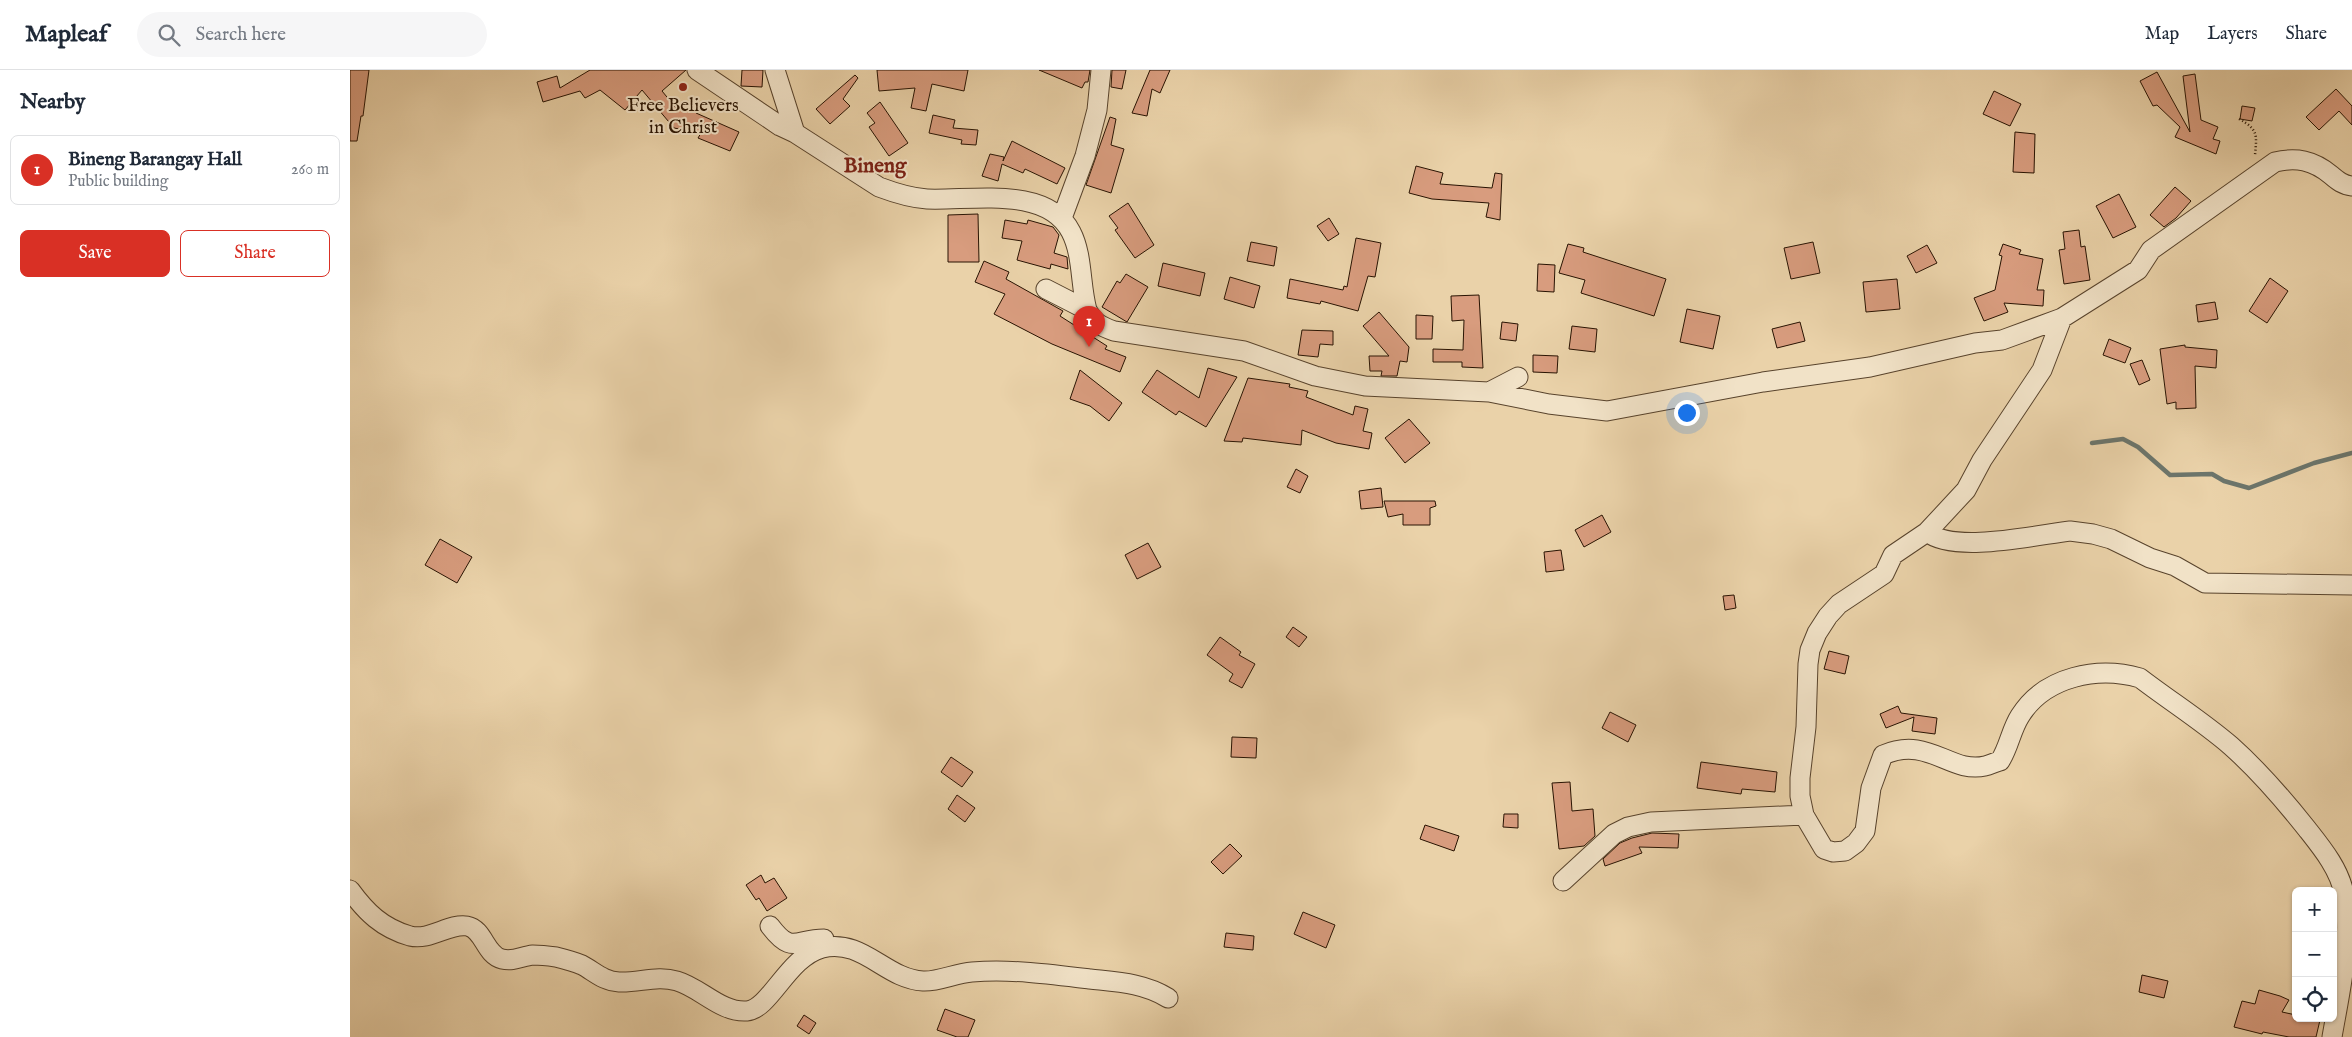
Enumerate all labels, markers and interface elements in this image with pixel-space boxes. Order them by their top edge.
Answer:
search box [137,12,487,57]
text: Mapleaf [25,19,107,50]
icon: search [155,21,183,49]
text: Search here [195,23,286,47]
text: Map [2145,23,2179,46]
text: Layers [2207,23,2258,46]
text: Share [2286,23,2327,46]
marker: Free Believers in Christ [677,81,689,93]
text: Nearby [20,89,85,116]
place label: Free Believers in Christ [627,94,739,140]
text: Bineng Barangay Hall [68,148,242,172]
district label: Bineng [844,153,907,180]
text: 1 [34,160,40,180]
text: 260 m [291,160,329,180]
text: Public building [68,172,168,192]
button: Save [20,230,170,277]
button: Share [180,230,330,277]
pin: 1 [1073,306,1105,347]
your location [1674,400,1700,426]
map controls [2292,887,2337,1022]
button: + [2292,887,2337,932]
button: − [2292,932,2337,977]
button: locate [2292,977,2337,1022]

